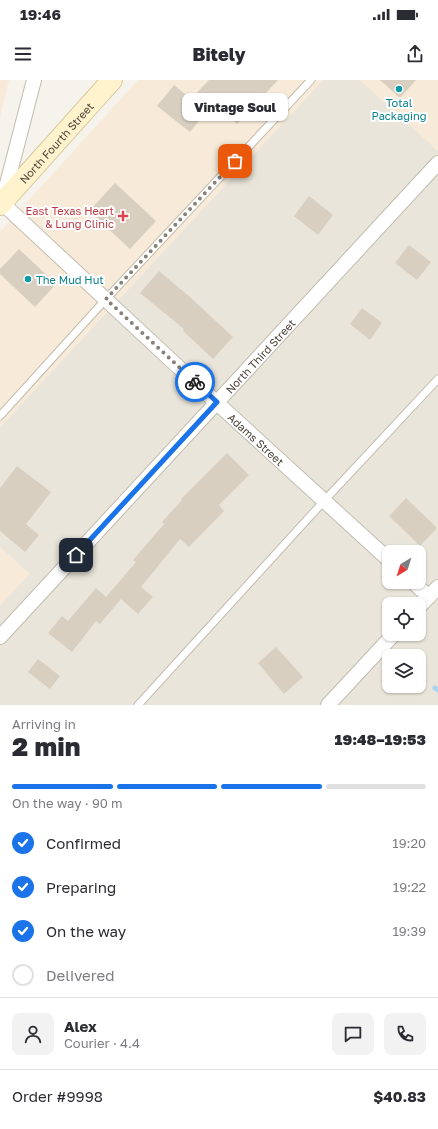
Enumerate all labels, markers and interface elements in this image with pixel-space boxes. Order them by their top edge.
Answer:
text: 19:46 [20,5,61,23]
icon: menu [12,43,34,65]
text: Bitely [193,43,245,65]
icon: share [404,43,426,65]
marker: Total Packaging [394,84,404,94]
callout: Vintage Soul [182,93,288,121]
place label: Total Packaging [372,96,426,122]
street label: North Fourth Street [16,99,96,186]
text: Vintage Soul [194,99,276,115]
pin [218,144,252,178]
icon: bag [224,150,246,172]
place label: East Texas Heart & Lung Clinic [26,204,114,230]
marker: East Texas Heart & Lung Clinic [117,210,129,222]
place label: The Mud Hut [36,273,104,286]
marker: The Mud Hut [23,274,33,284]
street label: North Third Street [222,316,297,395]
courier [175,362,215,402]
icon: bike [184,371,206,393]
street label: Adams Street [226,410,287,468]
pin [59,538,93,572]
icon: home [65,544,87,566]
north arrow [382,545,426,589]
map controls [382,545,426,693]
button: locate [382,597,426,641]
button: layers [382,649,426,693]
text: Arriving in [12,716,76,732]
text: 19:48–19:53 [334,730,426,748]
text: 2 min [12,731,80,762]
text: On the way · 90 m [12,795,123,811]
icon: check [12,832,34,854]
text: Confirmed [46,834,121,852]
text: 19:20 [392,835,426,851]
icon: check [12,876,34,898]
text: Preparing [46,878,116,896]
text: 19:22 [393,879,426,895]
icon: check [12,920,34,942]
text: On the way [46,922,126,940]
text: 19:39 [392,923,426,939]
text: Delivered [46,966,114,984]
button: person [12,1013,54,1055]
button: chat [332,1013,374,1055]
button: phone [384,1013,426,1055]
text: Alex [64,1017,97,1035]
text: Courier · 4.4 [64,1035,140,1051]
text: Order #9998 [12,1087,103,1105]
text: $40.83 [373,1087,426,1105]

